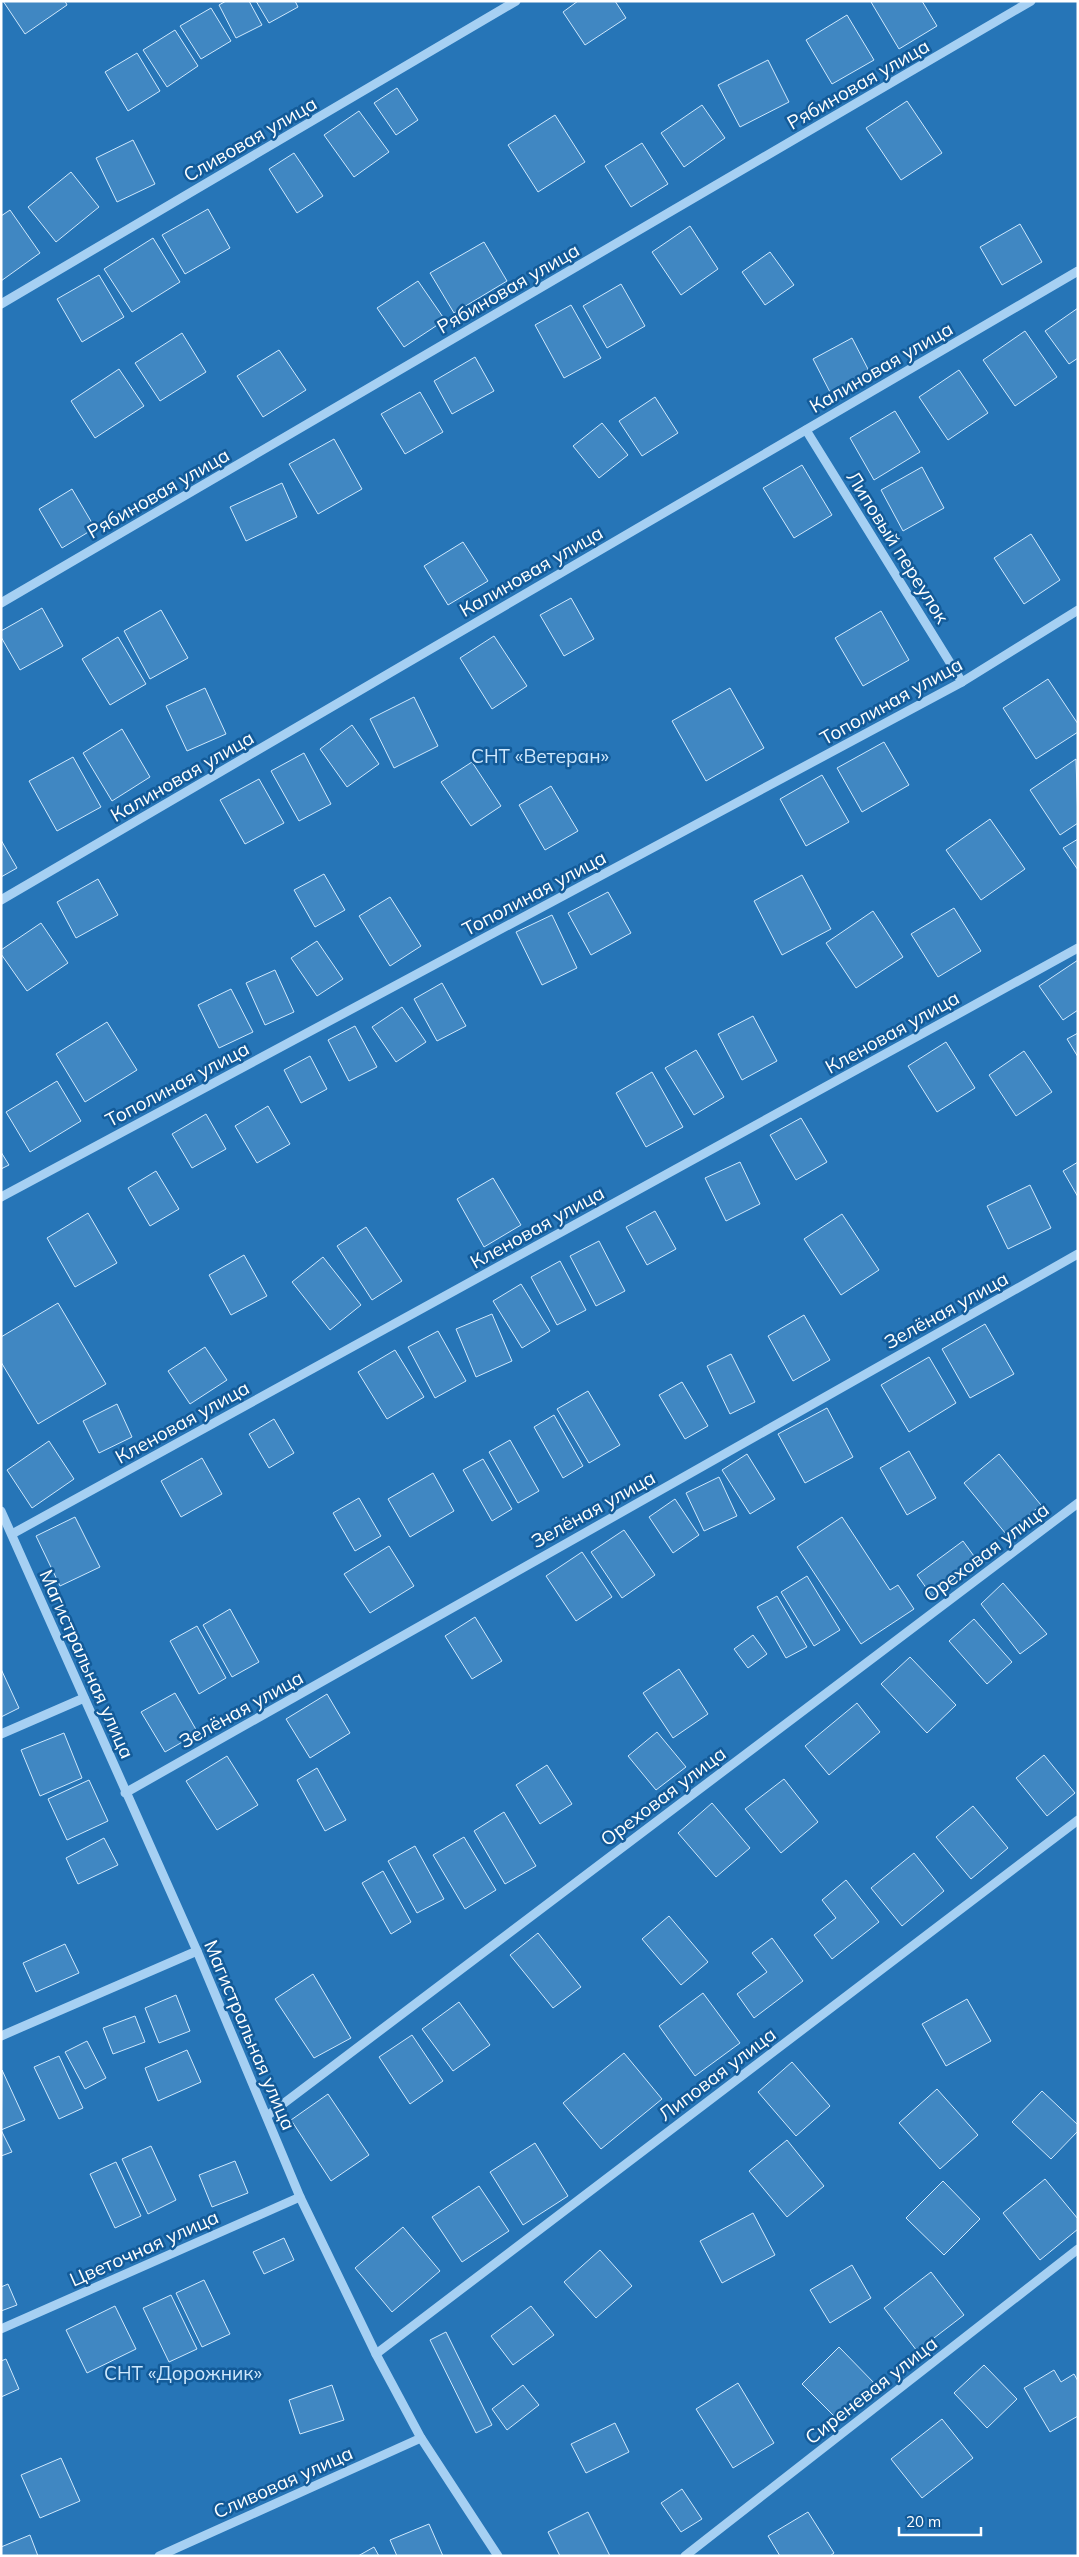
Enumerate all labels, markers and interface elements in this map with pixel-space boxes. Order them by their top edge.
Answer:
street label: Рябиновая улица [782,33,934,135]
street label: Сливовая улица [179,91,321,187]
street label: Рябиновая улица [432,237,584,339]
street label: Калиновая улица [805,316,957,418]
street label: Рябиновая улица [82,442,234,544]
street label: Липовый переулок [841,466,955,628]
street label: Калиновая улица [455,520,607,622]
street label: Тополиная улица [815,652,967,750]
street label: Калиновая улица [106,725,258,827]
park label: СНТ «Ветеран» [471,744,609,768]
street label: Тополиная улица [458,845,610,941]
street label: Кленовая улица [821,985,963,1079]
street label: Тополиная улица [101,1036,253,1132]
street label: Кленовая улица [466,1180,608,1274]
street label: Зелёная улица [880,1266,1012,1354]
street label: Кленовая улица [111,1375,253,1469]
street label: Зелёная улица [527,1465,659,1553]
street label: Ореховая улица [919,1497,1053,1607]
street label: Магистральная улица [34,1566,140,1762]
street label: Зелёная улица [175,1665,307,1753]
street label: Ореховая улица [596,1741,730,1851]
street label: Магистральная улица [199,1936,301,2134]
street label: Липовая улица [653,2022,781,2126]
street label: Цветочная улица [66,2204,222,2292]
street label: Сиреневая улица [800,2331,942,2449]
park label: СНТ «Дорожник» [104,2361,262,2385]
street label: Сливовая улица [210,2441,356,2523]
scale bar [899,2504,982,2536]
text: 20 m [906,2512,941,2531]

